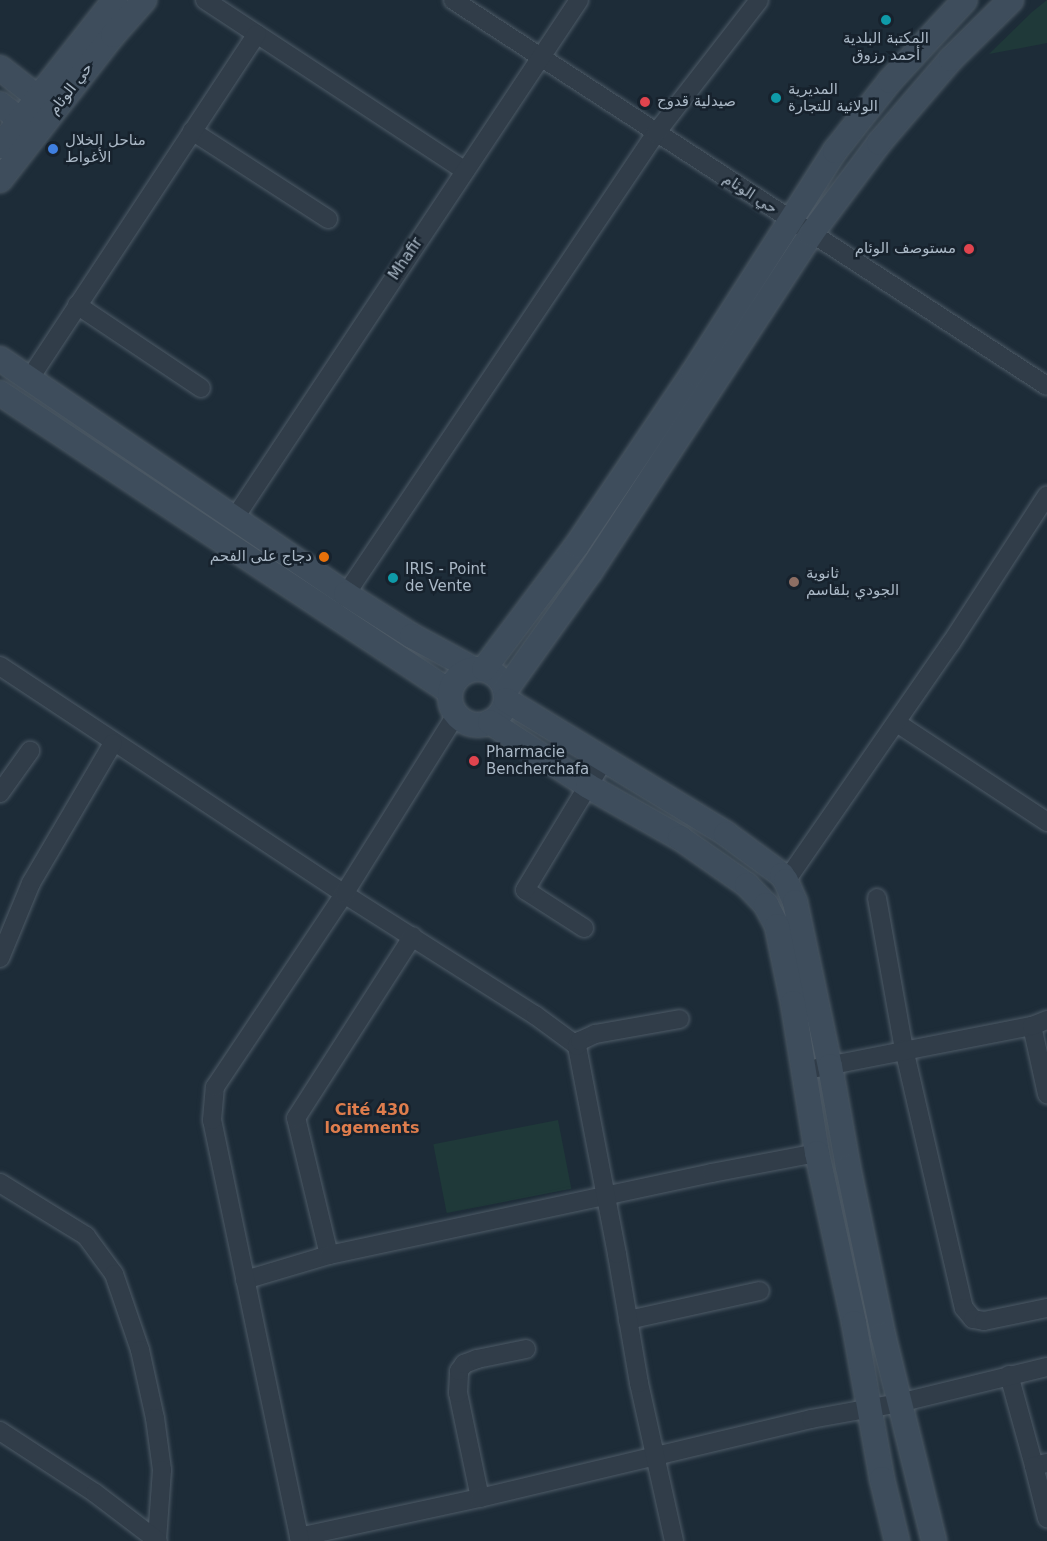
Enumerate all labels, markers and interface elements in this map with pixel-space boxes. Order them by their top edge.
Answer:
marker: المكتبة البلدية أحمد رزوق [879,13,893,27]
place label: المكتبة البلدية أحمد رزوق [843,29,929,64]
street label: حي الوئام [45,59,97,119]
place label: المديرية الولائية للتجارة [788,80,878,115]
marker: المديرية الولائية للتجارة [769,91,783,105]
place label: صيدلية قدوح [657,93,736,111]
marker: صيدلية قدوح [638,95,652,109]
place label: مناحل الخلال الأغواط [65,131,146,166]
marker: مناحل الخلال الأغواط [46,142,60,156]
street label: حي الوئام [719,170,781,218]
street label: Mhafir [385,234,427,284]
place label: مستوصف الوئام [855,240,956,258]
marker: مستوصف الوئام [960,240,978,258]
place label: دجاج على الفحم [210,548,312,566]
marker: دجاج على الفحم [317,550,331,564]
place label: IRIS - Point de Vente [405,560,486,595]
place label: ثانوية الجودي بلقاسم [806,564,899,599]
marker: IRIS - Point de Vente [386,571,400,585]
marker: ثانوية الجودي بلقاسم [787,575,801,589]
place label: Pharmacie Bencherchafa [486,743,589,778]
marker: Pharmacie Bencherchafa [467,754,481,768]
district label: Cité 430 logements [325,1100,419,1138]

